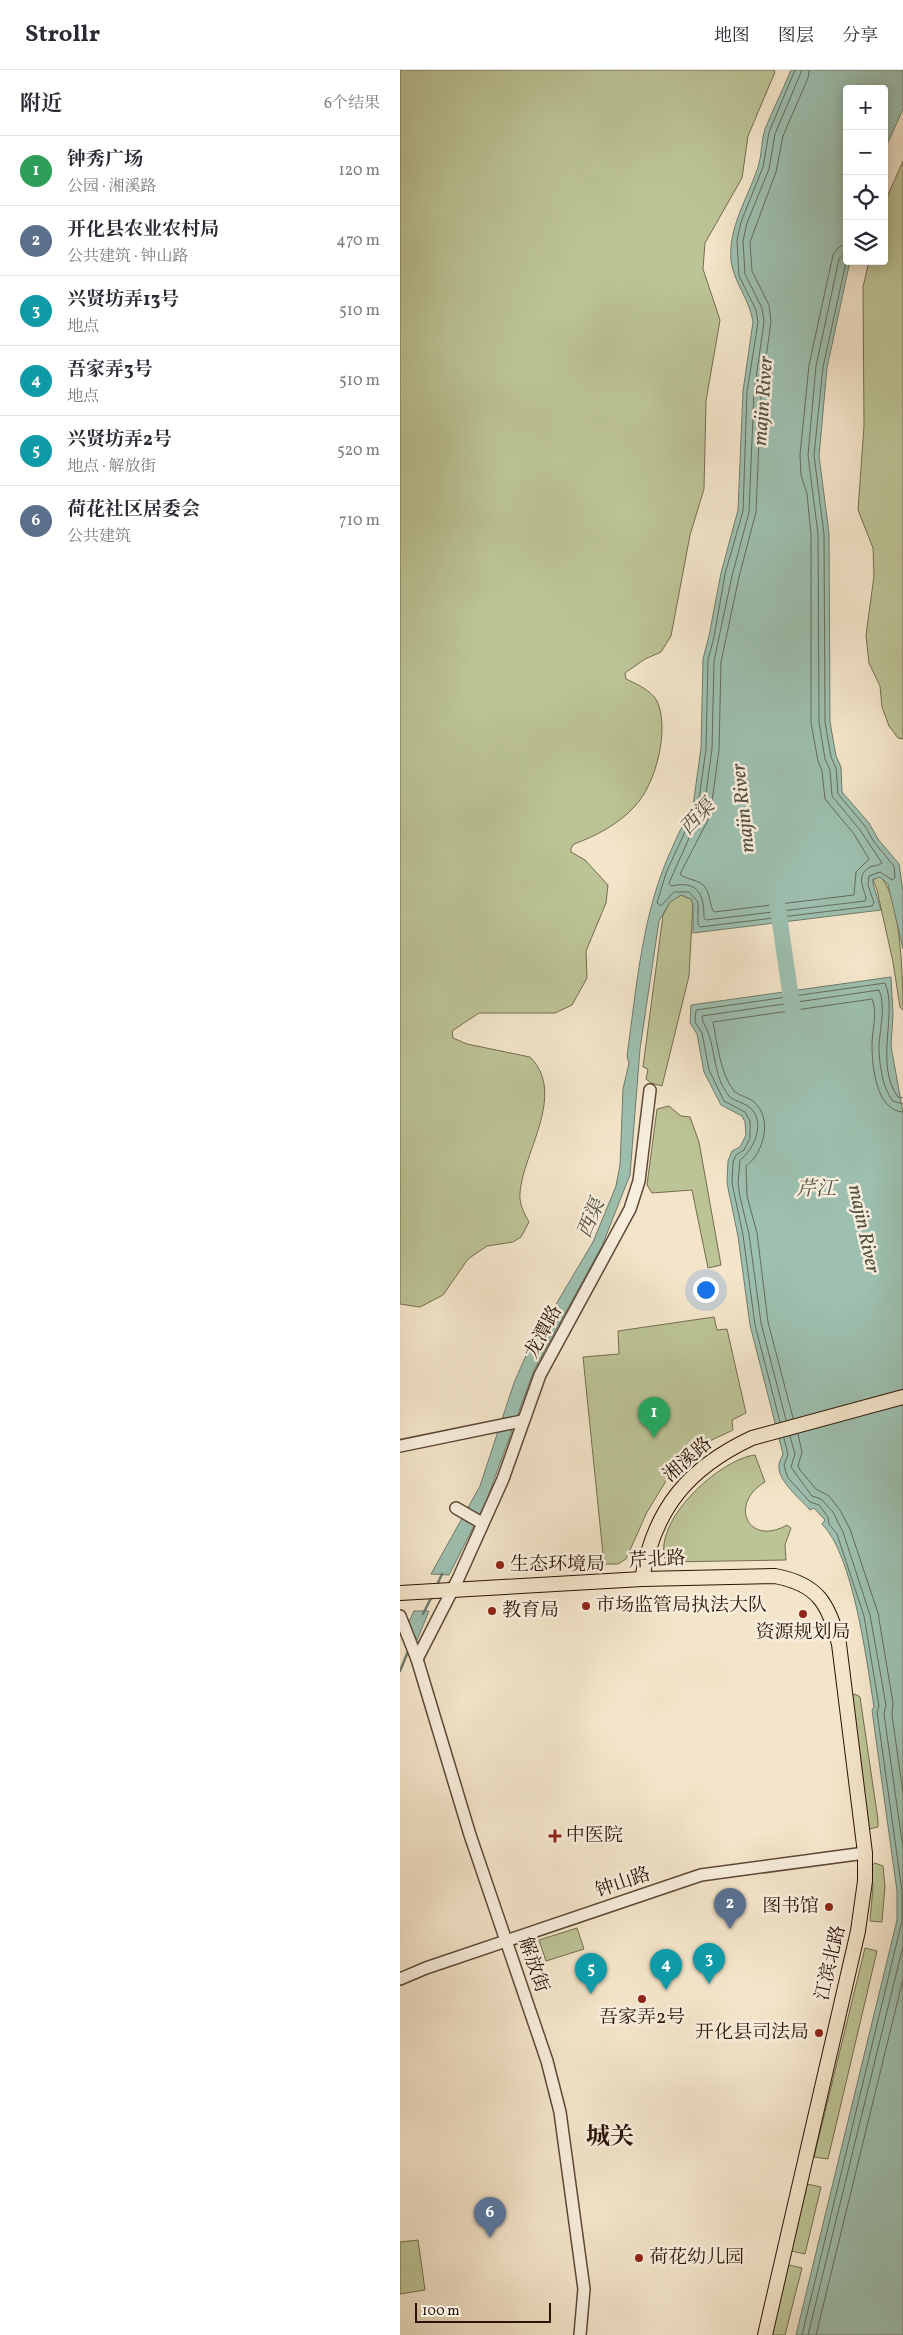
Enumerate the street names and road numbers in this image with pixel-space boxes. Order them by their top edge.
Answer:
street label: 龙潭路 [519,1301,569,1363]
street label: 湘溪路 [658,1431,718,1489]
street label: 芹北路 [628,1546,686,1574]
street label: 钟山路 [592,1861,654,1905]
street label: 江滨北路 [810,1923,852,2003]
street label: 解放街 [511,1934,555,1996]

